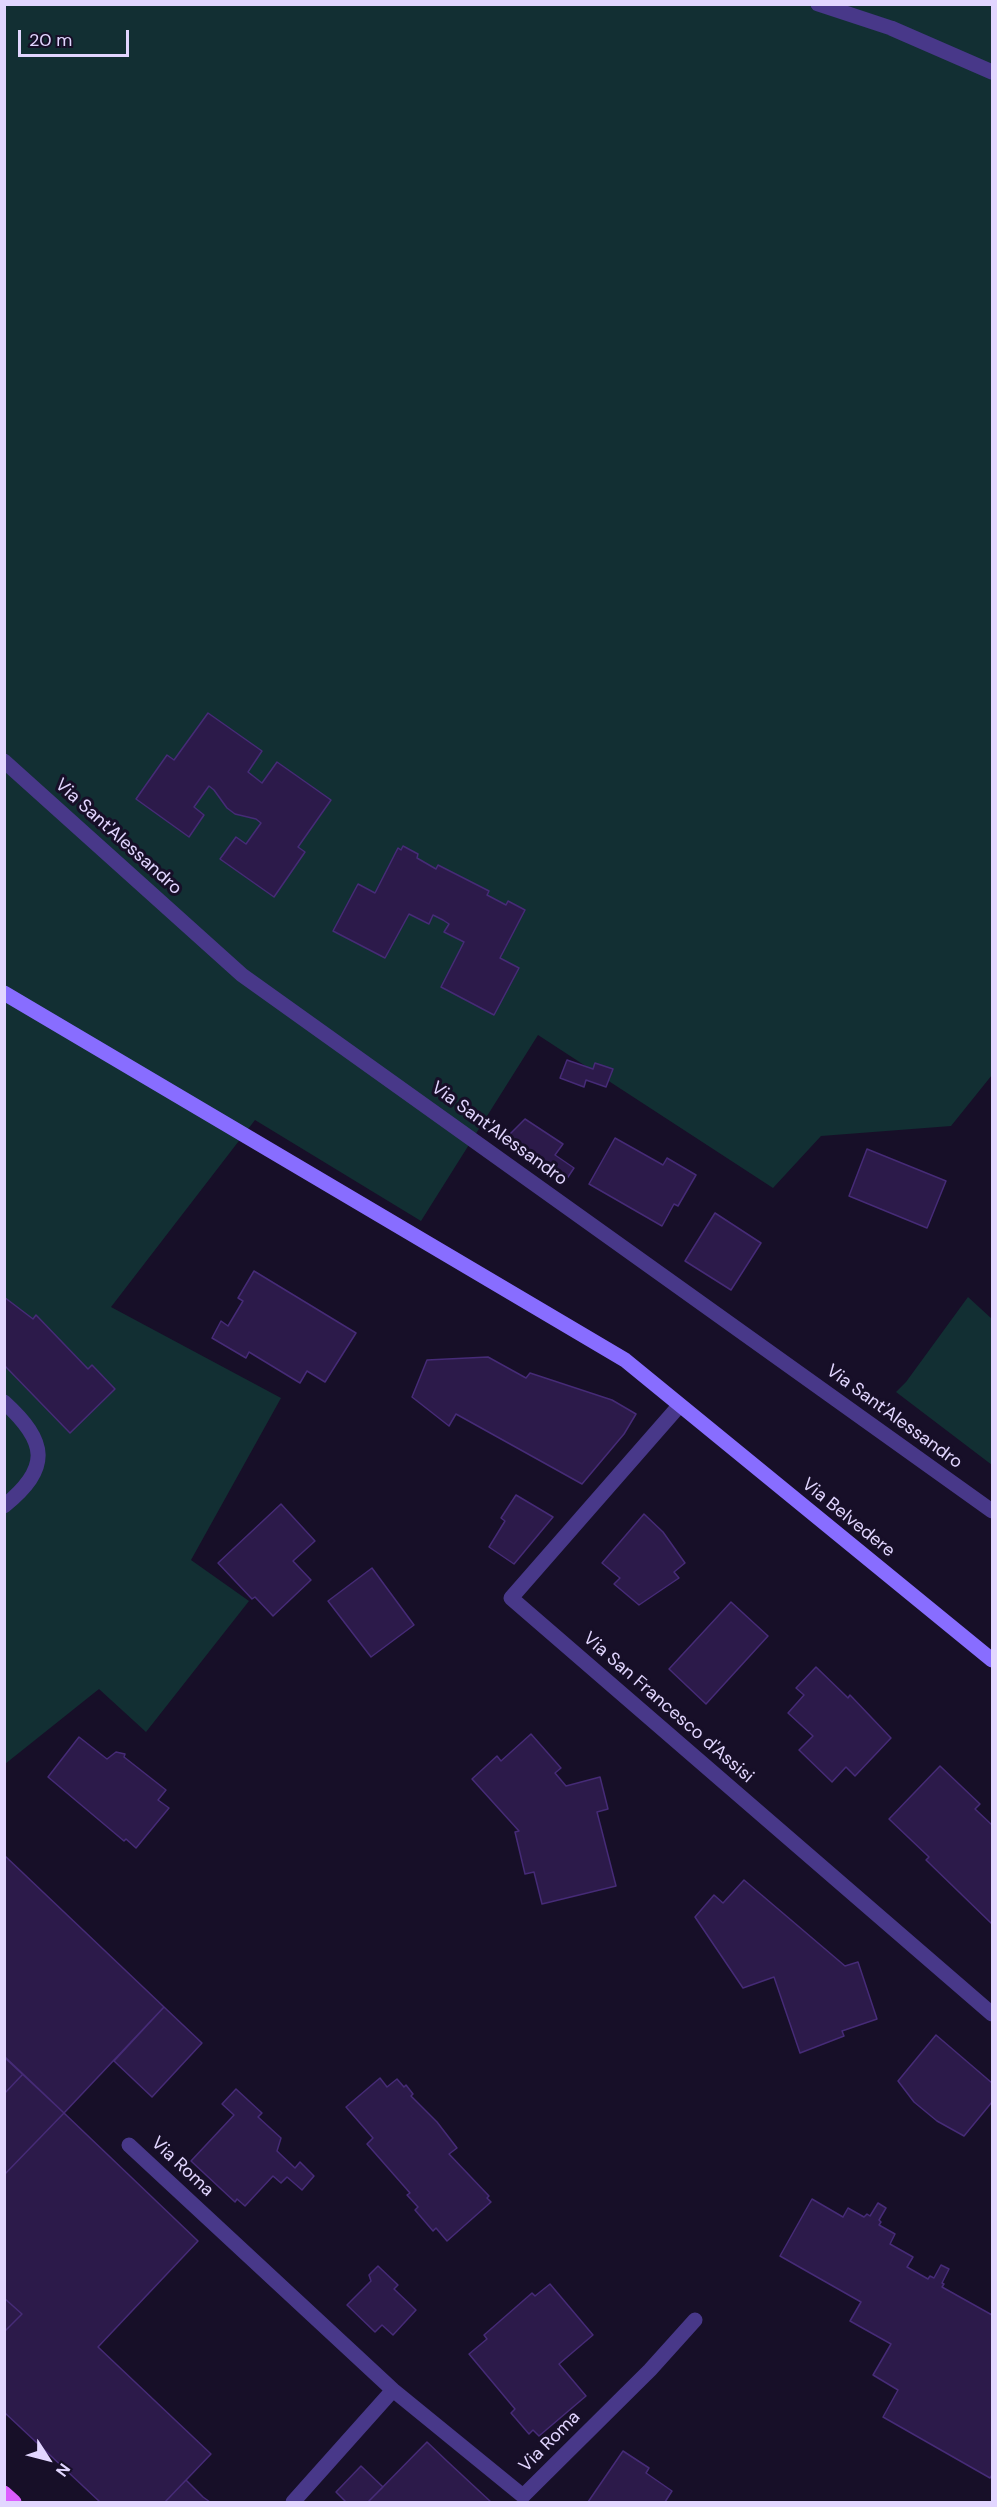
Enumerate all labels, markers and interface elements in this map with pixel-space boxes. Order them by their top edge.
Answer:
scale bar [21,18,132,56]
text: 20 m [29,28,72,52]
street label: Via Sant'Alessandro [50,774,186,900]
street label: Via Sant'Alessandro [427,1077,571,1191]
street label: Via Sant'Alessandro [822,1360,966,1474]
street label: Via Belvedere [797,1474,899,1562]
street label: Via San Francesco d'Assisi [578,1628,758,1788]
street label: Via Roma [146,2133,218,2201]
street label: Via Roma [515,2407,585,2477]
north arrow [18,2429,78,2489]
text: N [51,2459,75,2481]

